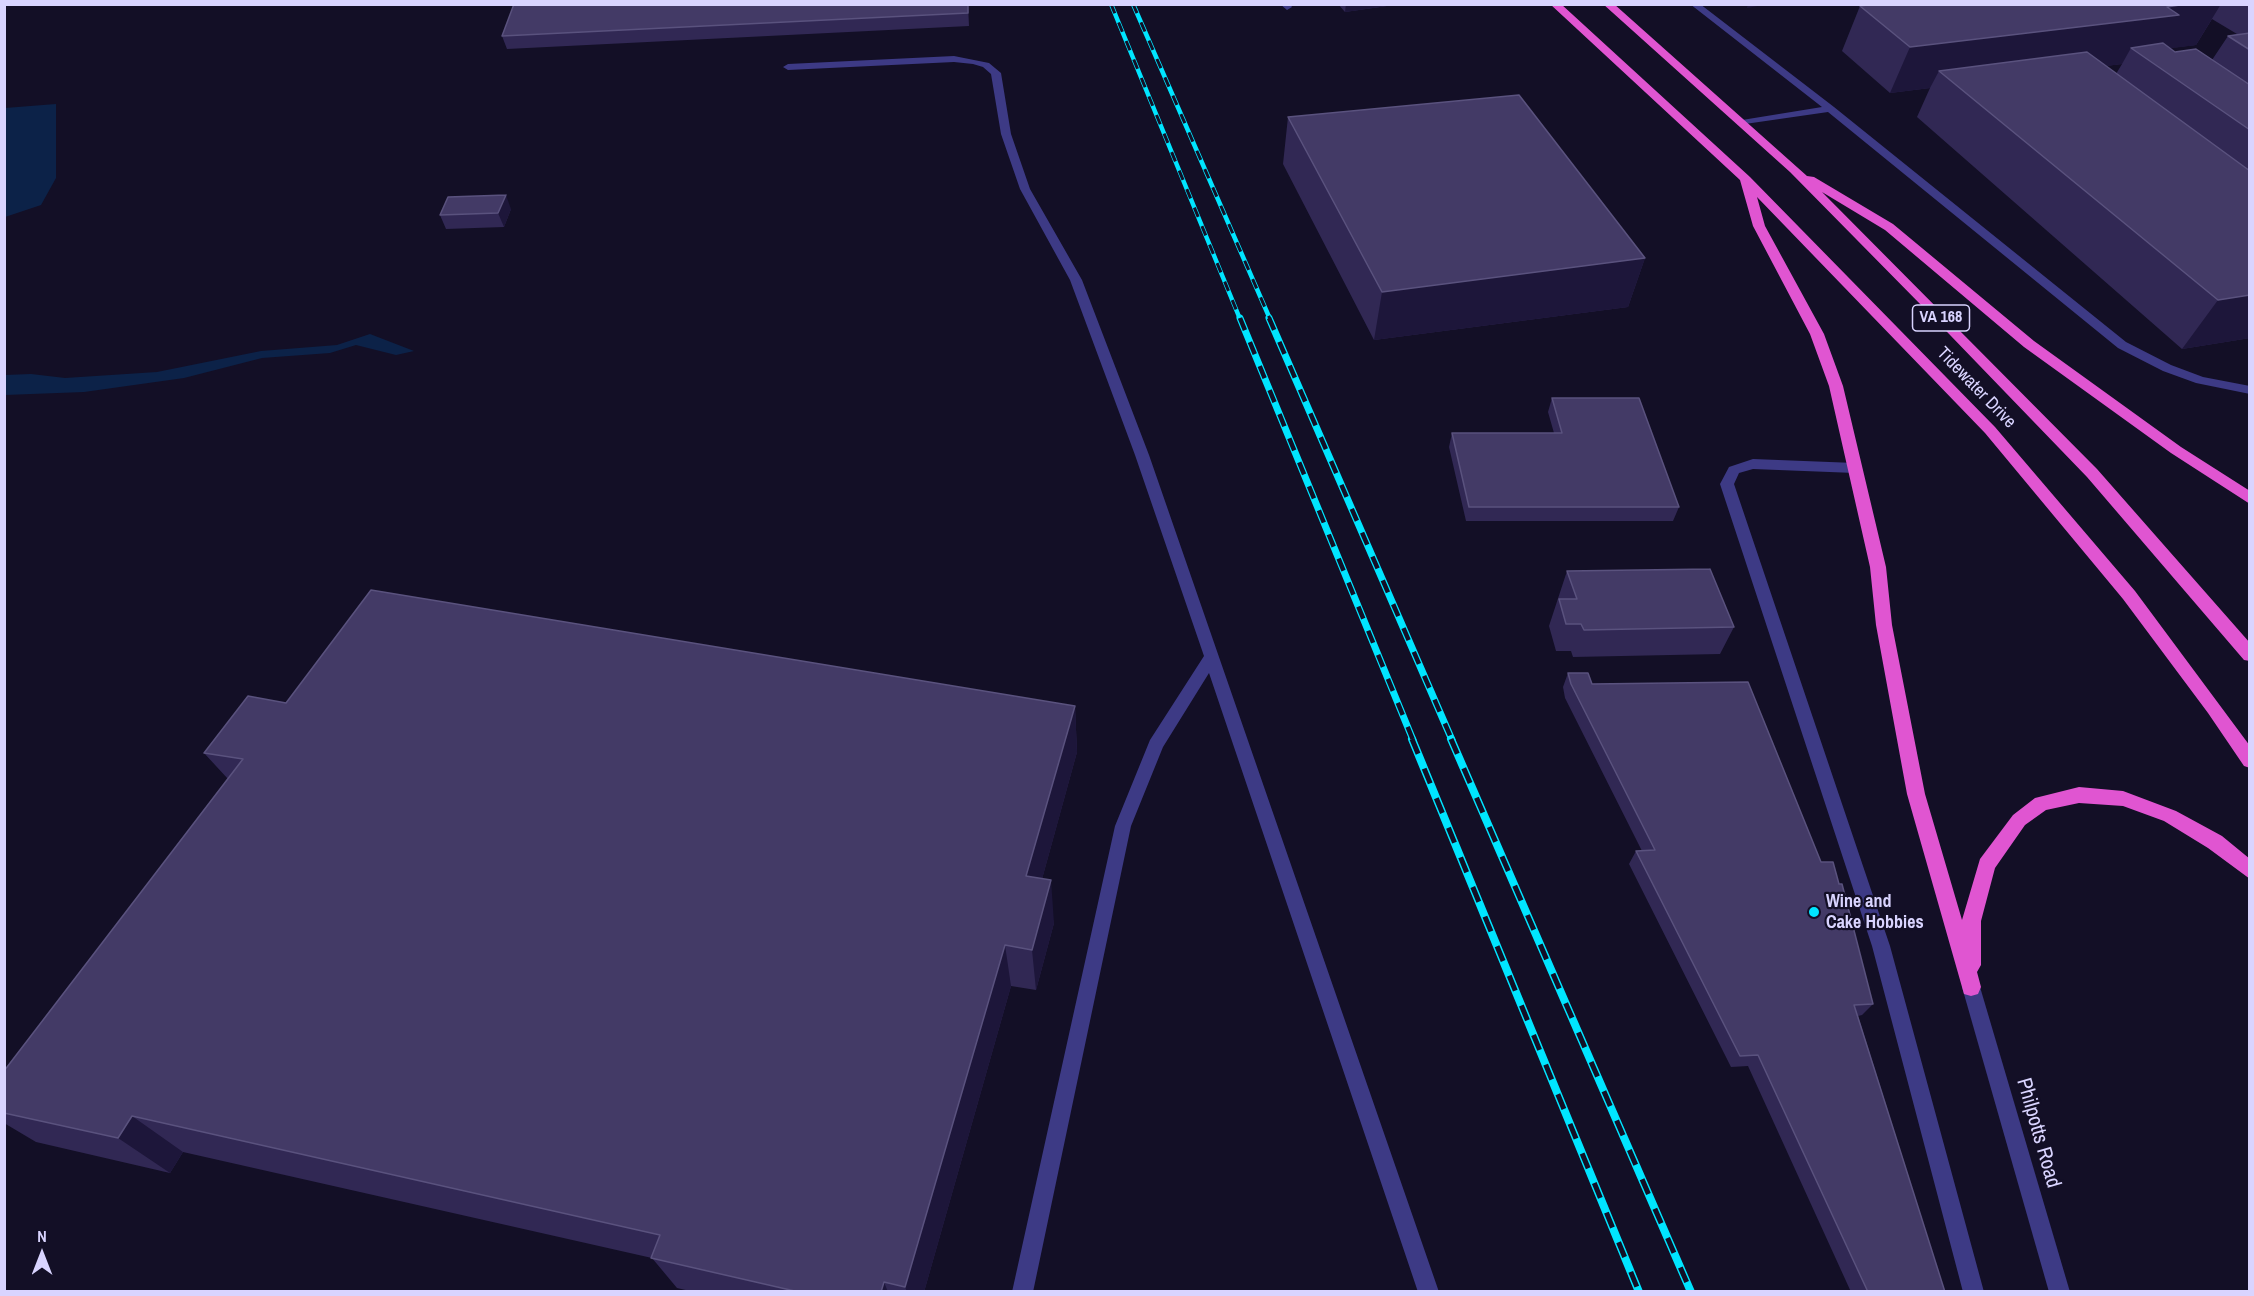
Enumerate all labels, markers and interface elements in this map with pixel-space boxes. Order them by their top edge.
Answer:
road number: VA 168 [1912,305,1970,331]
street label: Tidewater Drive [1932,343,2020,433]
place label: Wine and Cake Hobbies [1826,891,1924,934]
marker: Wine and Cake Hobbies [1807,905,1821,919]
street label: Philpotts Road [2010,1075,2066,1191]
north arrow [12,1224,72,1284]
text: N [37,1225,47,1247]

